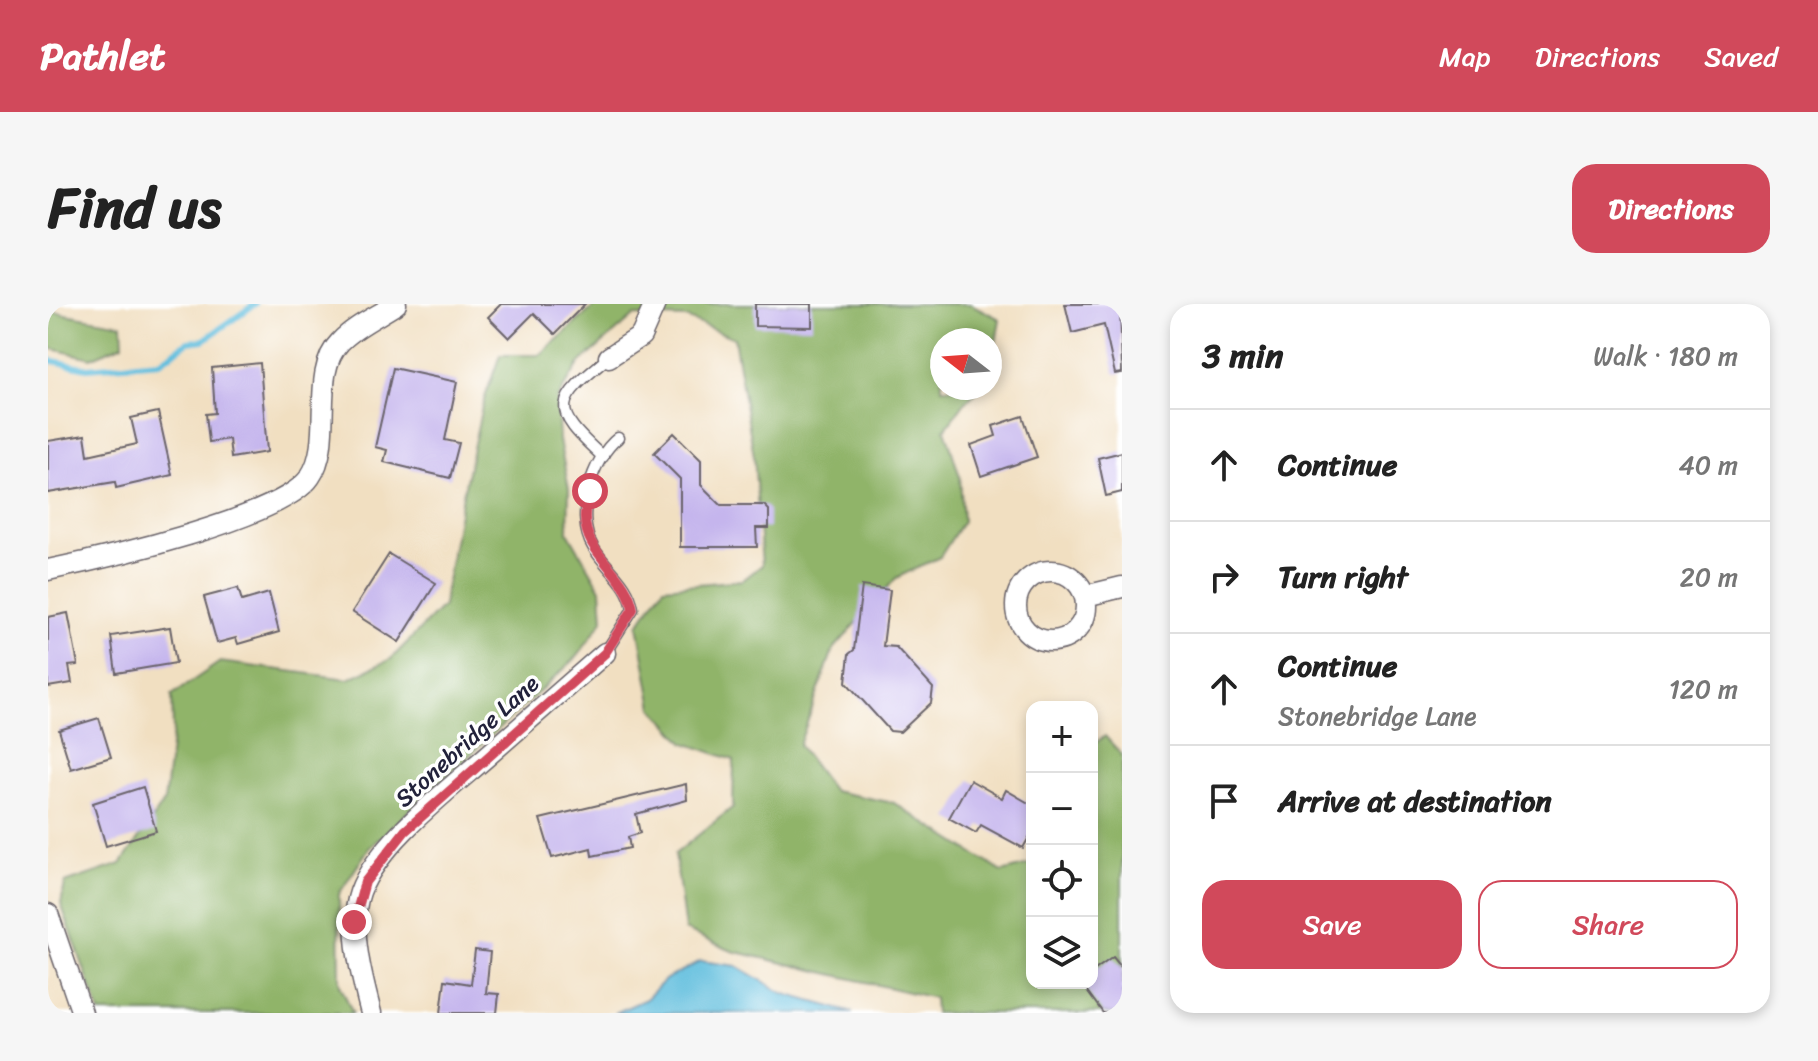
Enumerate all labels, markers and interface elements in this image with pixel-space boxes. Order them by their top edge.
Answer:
text: Pathlet [40,23,166,90]
text: Map [1439,32,1491,81]
text: Directions [1535,32,1660,81]
text: Saved [1704,32,1778,81]
text: Find us [48,159,221,258]
button: Directions [1572,164,1770,253]
text: 3 min [1202,326,1283,386]
north arrow [930,328,1002,400]
text: Walk · 180 m [1593,333,1738,379]
text: Continue [1278,438,1397,492]
text: 40 m [1679,442,1738,488]
icon: ahead [1202,443,1246,487]
route start [572,473,608,509]
text: Turn right [1278,550,1408,604]
text: 20 m [1680,554,1738,600]
icon: right [1202,555,1246,599]
text: Continue [1278,639,1397,693]
street label: Stonebridge Lane [385,664,549,818]
text: 120 m [1669,666,1738,712]
icon: ahead [1202,667,1246,711]
text: Stonebridge Lane [1278,693,1477,739]
map controls [1026,701,1098,989]
button: + [1026,701,1098,773]
button: − [1026,773,1098,845]
text: Arrive at destination [1278,774,1552,828]
icon: arrive [1202,779,1246,823]
button: locate [1026,845,1098,917]
button: Save [1202,880,1462,969]
button: Share [1478,880,1738,969]
route end [336,904,372,940]
button: layers [1026,917,1098,989]

